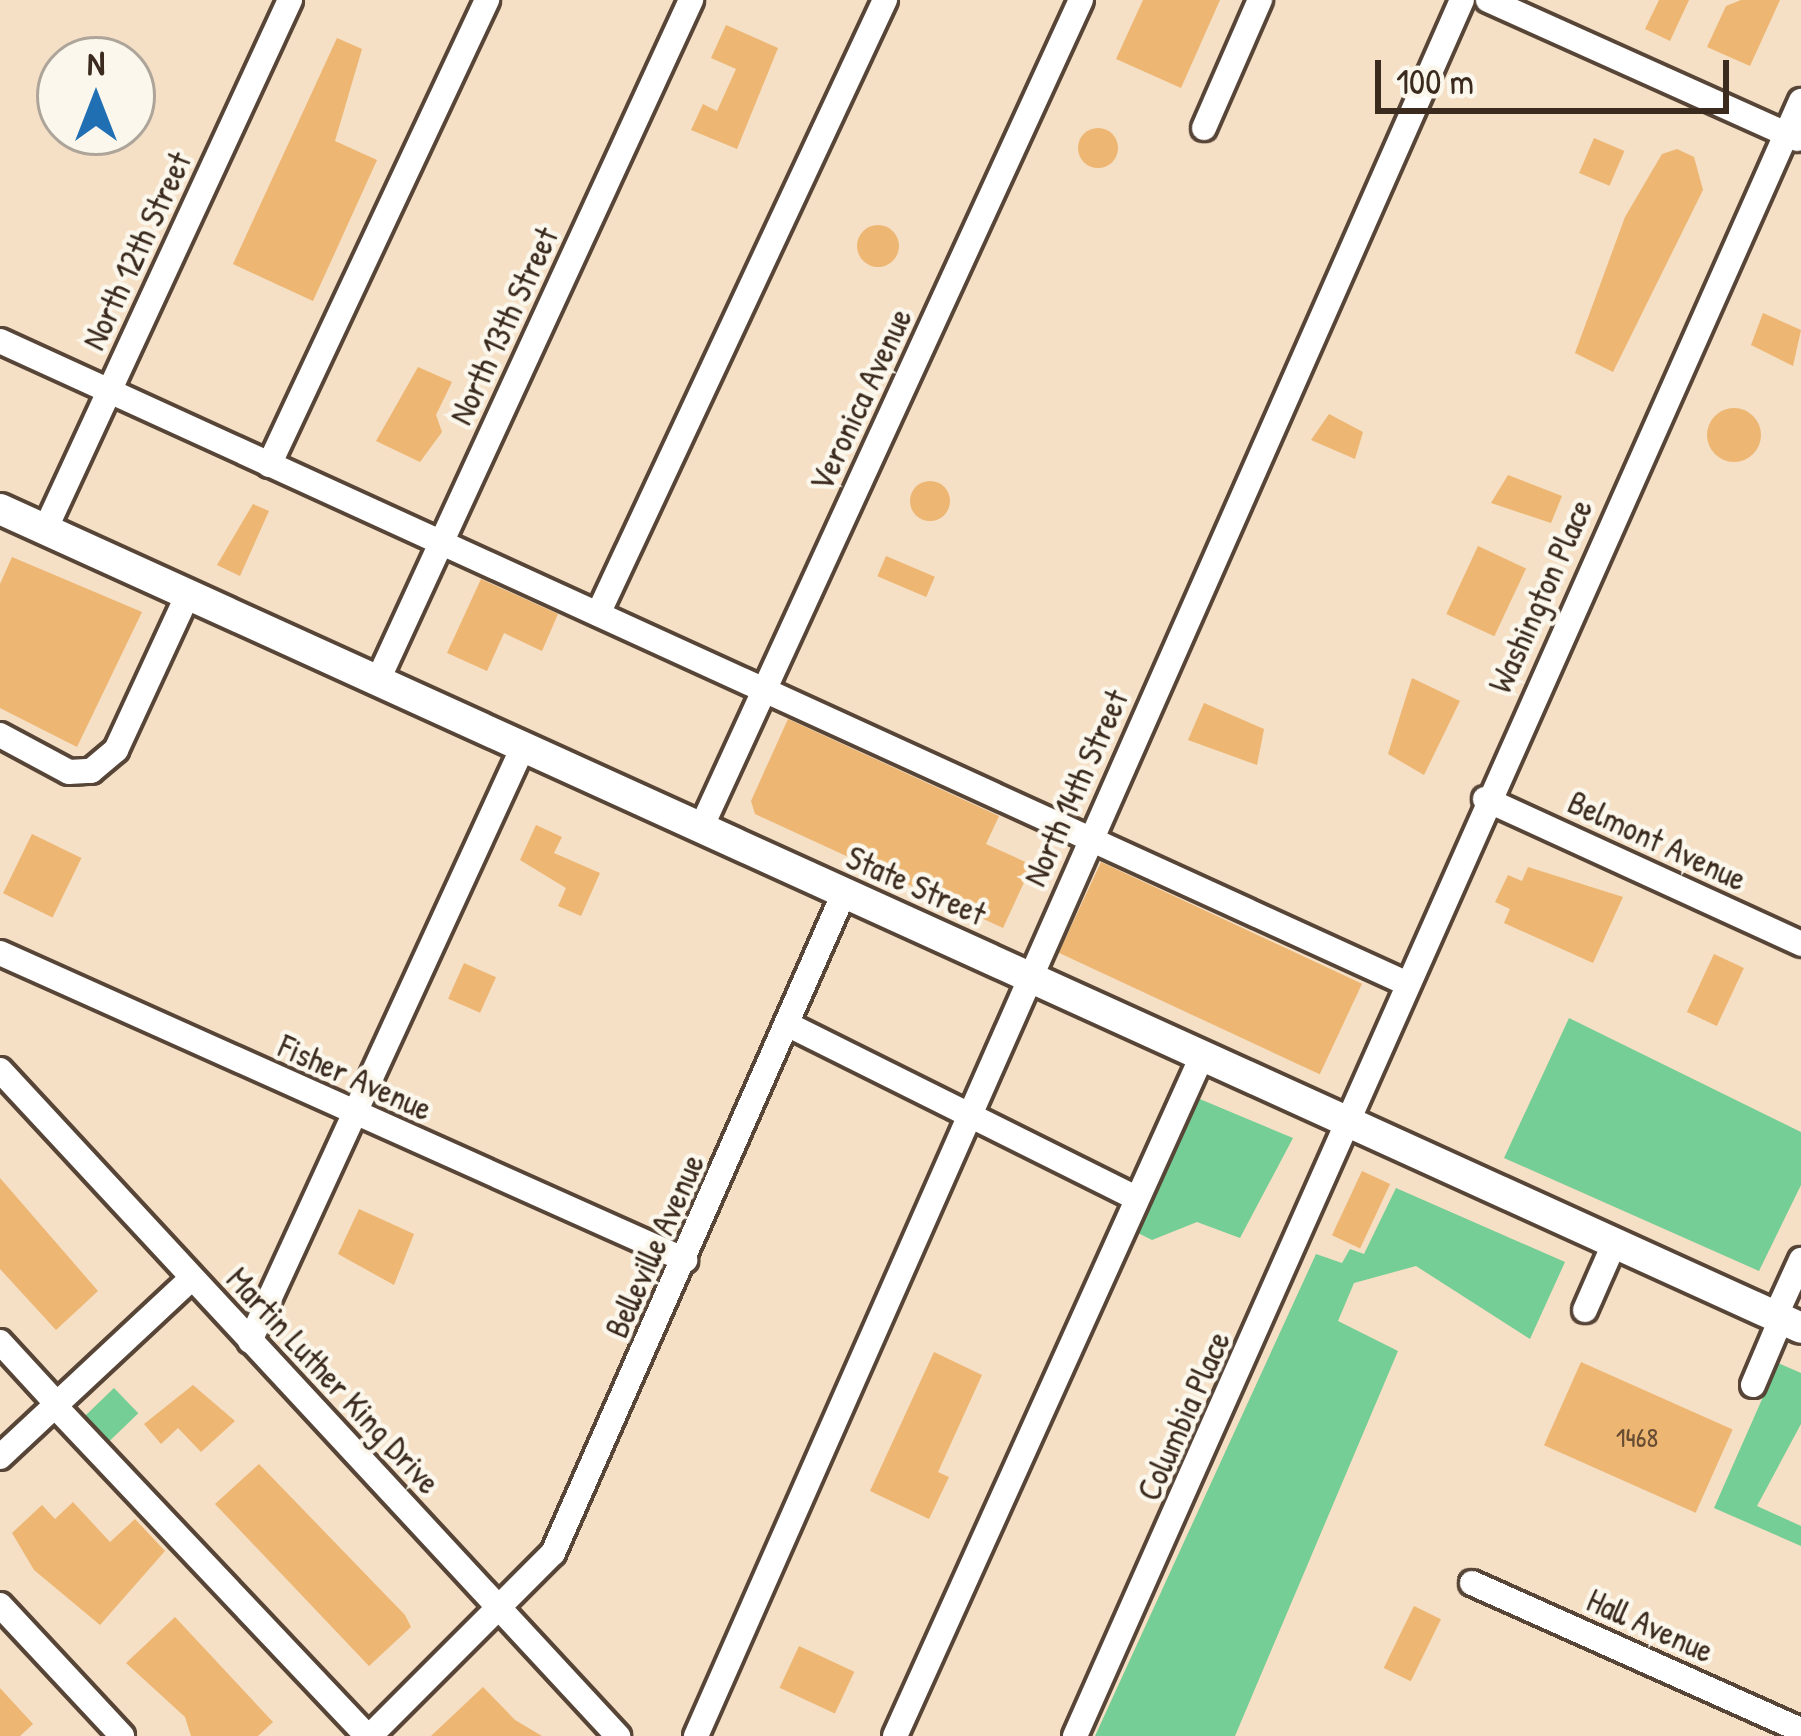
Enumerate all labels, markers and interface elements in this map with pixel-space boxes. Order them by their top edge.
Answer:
north arrow [36,36,156,156]
scale bar [1381,36,1735,110]
text: N [87,41,105,85]
text: 100 m [1396,56,1474,105]
street label: North 12th Street [74,146,200,356]
street label: North 13th Street [441,221,567,431]
street label: Veronica Avenue [801,302,921,498]
street label: Washington Place [1481,493,1601,699]
street label: North 14th Street [1015,684,1137,892]
street label: Belmont Avenue [1562,782,1752,900]
street label: State Street [840,838,992,934]
street label: Fisher Avenue [272,1027,438,1129]
street label: Belleville Avenue [597,1148,713,1344]
street label: Martin Luther King Drive [218,1260,448,1502]
street label: Columbia Place [1129,1325,1239,1507]
house number: 1468 [1616,1422,1658,1454]
street label: Hall Avenue [1581,1581,1719,1671]

